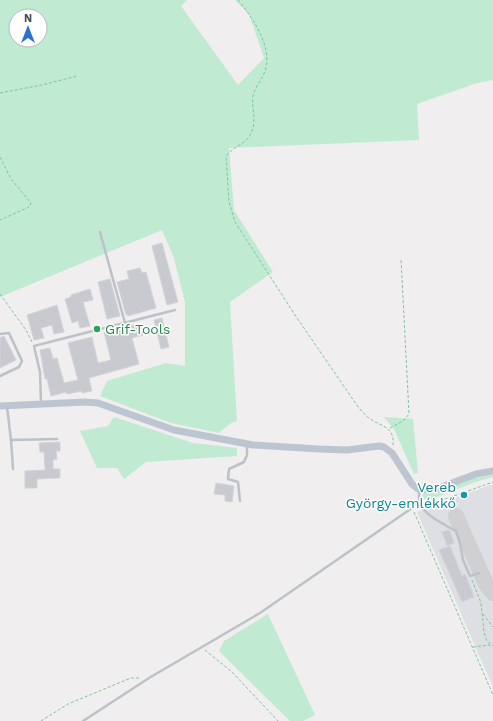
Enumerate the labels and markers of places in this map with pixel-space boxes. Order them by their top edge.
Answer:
place label: Grif-Tools [105,321,170,337]
marker: Grif-Tools [92,324,102,334]
place label: Vereb György-emlékkő [346,479,456,511]
marker: Vereb György-emlékkő [459,490,469,500]

